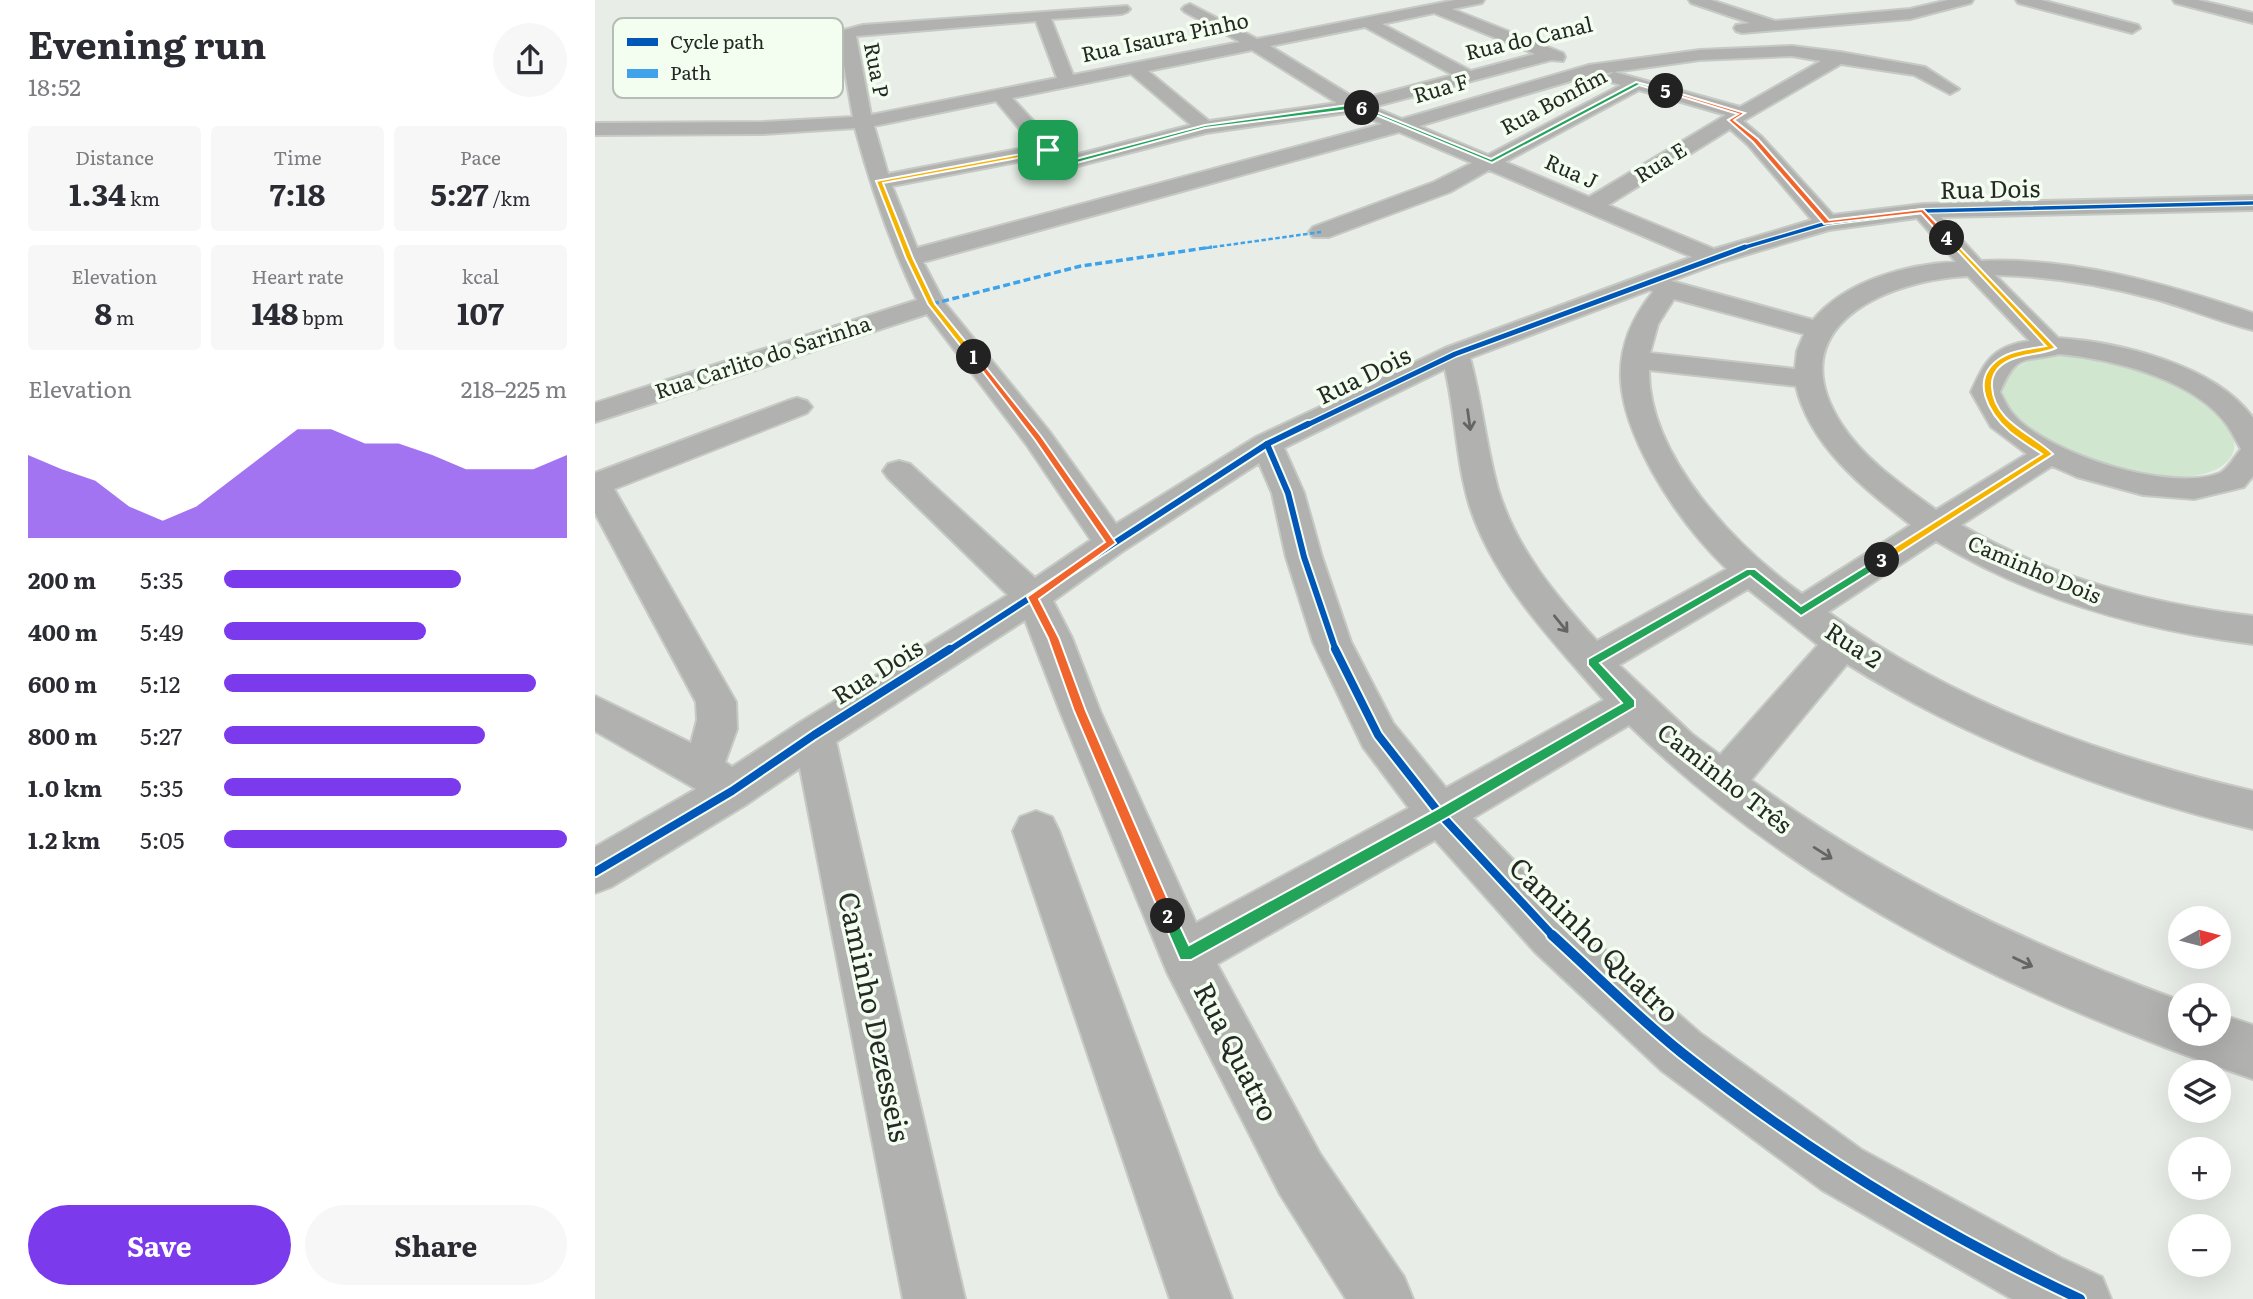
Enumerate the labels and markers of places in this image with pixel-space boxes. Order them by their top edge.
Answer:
pin: 5 [1649,74,1683,108]
pin: 6 [1345,90,1379,126]
pin [1018,120,1078,180]
pin: 4 [1929,220,1965,256]
pin: 1 [957,340,991,374]
pin: 3 [1865,542,1899,578]
pin: 2 [1151,898,1185,934]

